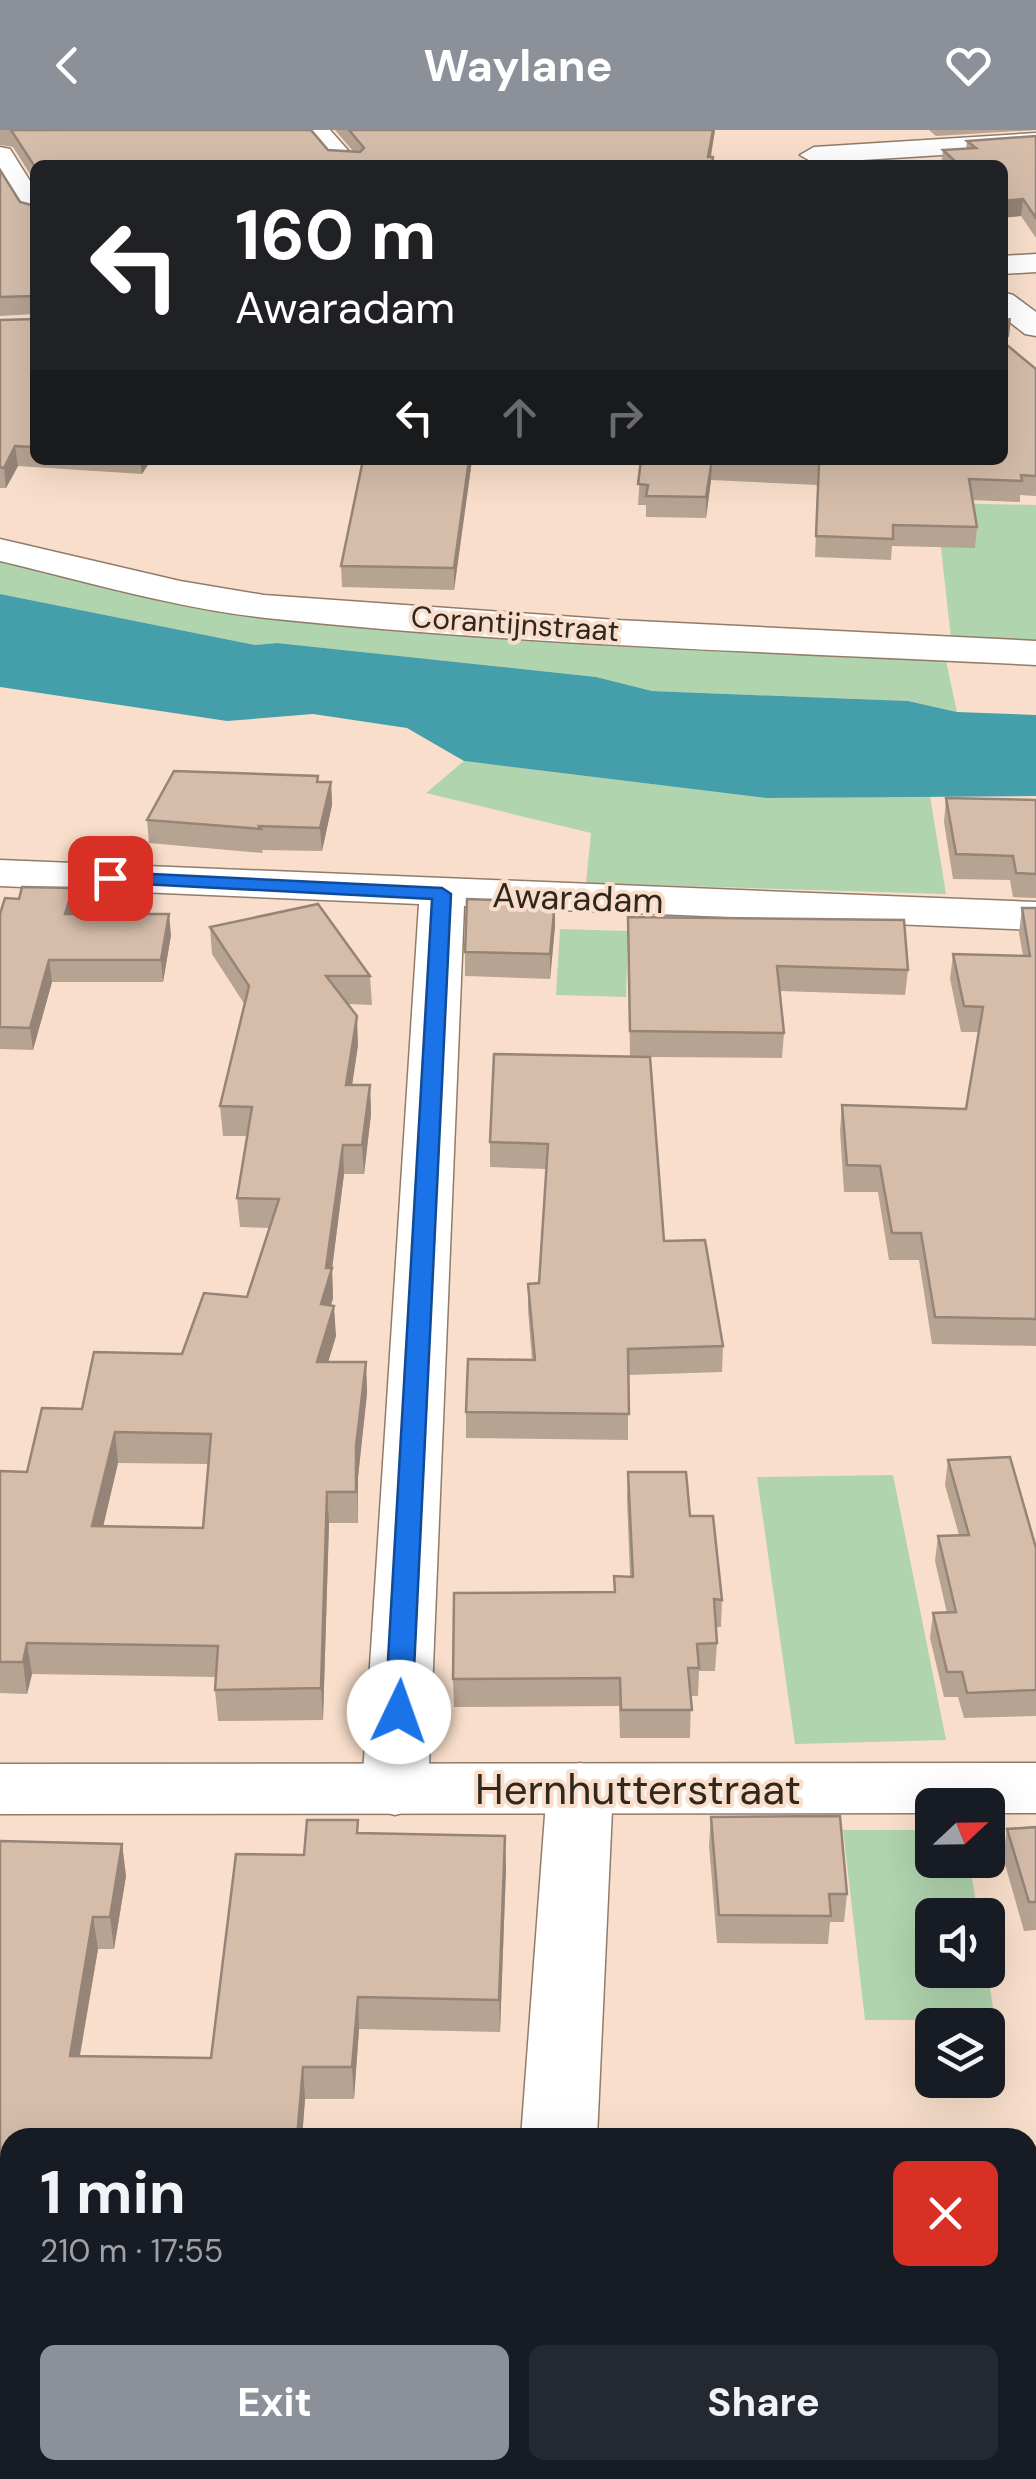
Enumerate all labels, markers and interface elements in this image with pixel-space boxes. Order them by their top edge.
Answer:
text: Waylane [423,36,613,95]
icon: back [40,38,95,93]
icon: heart [941,38,996,93]
text: 160 m [235,190,436,281]
icon: left [70,200,200,330]
text: Awaradam [235,278,455,337]
icon: left [387,390,442,445]
icon: ahead [492,390,547,445]
icon: right [597,390,652,445]
street label: Corantijnstraat [410,597,620,650]
pin [68,836,153,921]
icon: arrive [83,851,138,906]
street label: Awaradam [492,872,664,924]
position arrow [347,1660,451,1764]
street label: Hernhutterstraat [475,1762,801,1817]
north arrow [915,1788,1005,1878]
map controls [915,1788,1005,2098]
button: sound [915,1898,1005,1988]
button: layers [915,2008,1005,2098]
text: 1 min [40,2153,186,2232]
button: close [893,2161,998,2266]
text: 210 m · 17:55 [40,2230,223,2272]
button: Exit [40,2345,509,2460]
button: Share [529,2345,998,2460]

